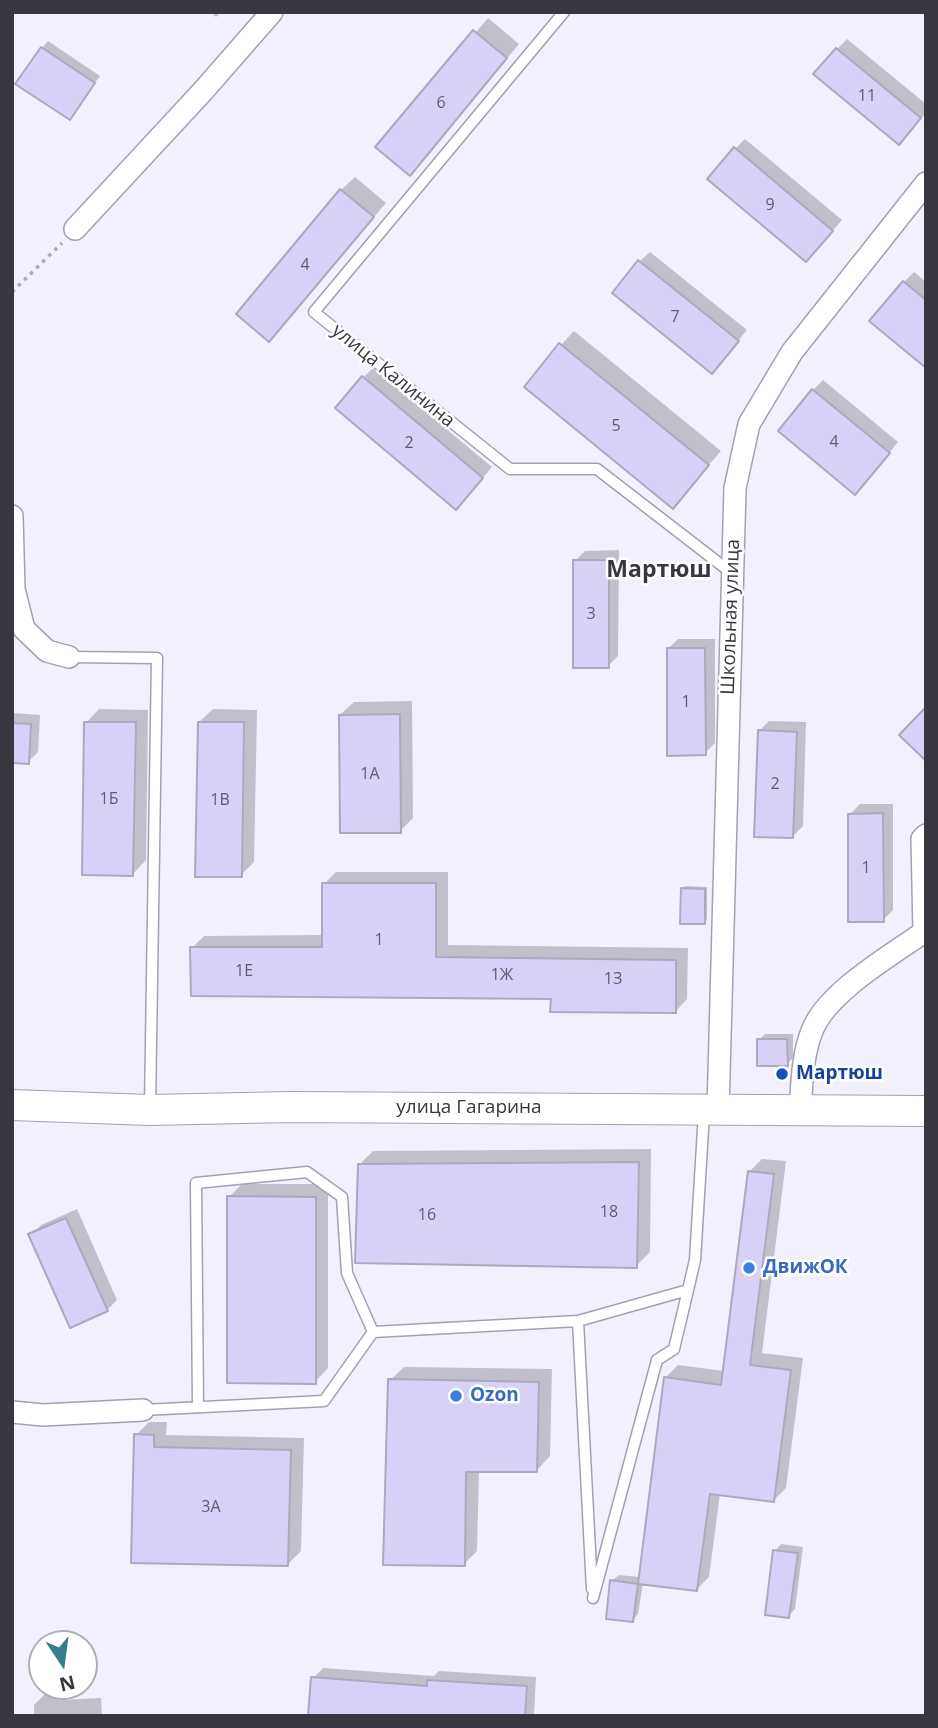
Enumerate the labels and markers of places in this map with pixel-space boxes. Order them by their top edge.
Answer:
place label: Мартюш [796,1063,883,1085]
marker: Мартюш [774,1066,790,1082]
place label: ДвижОК [763,1257,848,1279]
marker: ДвижОК [741,1260,757,1276]
place label: Ozon [470,1385,519,1407]
marker: Ozon [448,1388,464,1404]

